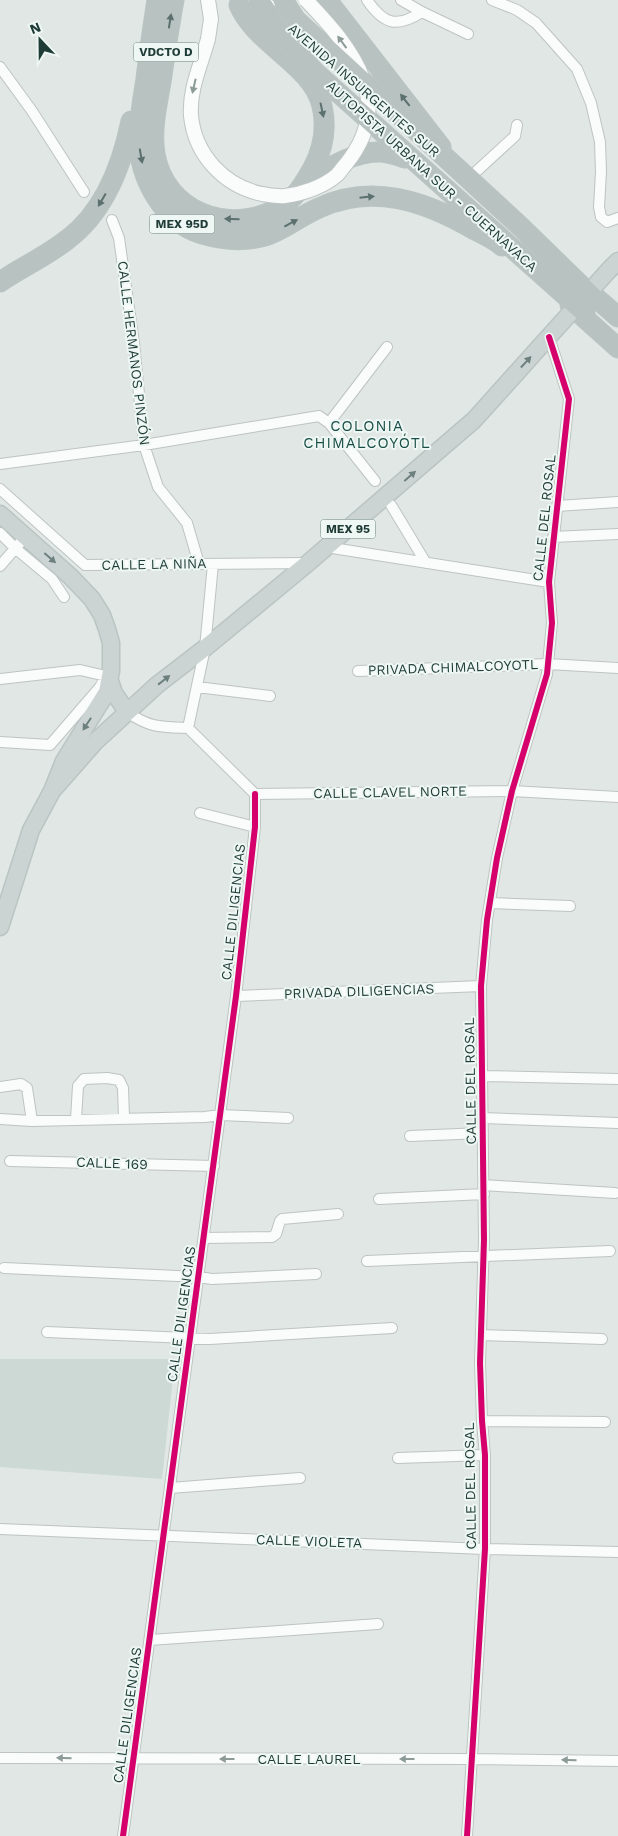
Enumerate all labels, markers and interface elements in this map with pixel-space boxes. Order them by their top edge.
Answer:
one-way arrow [167,13,175,29]
north arrow [15,15,65,65]
text: N [27,19,43,37]
street label: AVENIDA INSURGENTES SUR [285,20,443,160]
one-way arrow [336,36,347,49]
road number: VDCTO D [134,42,198,62]
street label: AUTOPISTA URBANA SUR - CUERNAVACA [323,77,541,275]
one-way arrow [190,78,198,93]
one-way arrow [400,93,410,107]
one-way arrow [318,103,326,118]
one-way arrow [138,148,146,164]
one-way arrow [359,192,375,200]
one-way arrow [98,193,107,206]
road number: MEX 95D [150,214,214,233]
one-way arrow [223,215,239,223]
one-way arrow [284,219,298,227]
street label: CALLE HERMANOS PINZÓN [115,260,153,446]
one-way arrow [520,357,532,369]
district label: COLONIA CHIMALCOYÓTL [303,417,431,452]
street label: CALLE DEL ROSAL [529,454,559,582]
one-way arrow [404,470,416,482]
road number: MEX 95 [320,520,376,538]
one-way arrow [43,552,56,563]
street label: CALLE LA NIÑA [101,555,207,573]
street label: PRIVADA CHIMALCOYOTL [368,656,538,678]
one-way arrow [157,675,171,685]
one-way arrow [82,717,91,730]
street label: CALLE CLAVEL NORTE [313,783,467,801]
street label: CALLE DILIGENCIAS [218,843,248,981]
street label: PRIVADA DILIGENCIAS [283,980,435,1002]
street label: CALLE DEL ROSAL [461,1017,479,1145]
street label: CALLE 169 [76,1154,148,1172]
street label: CALLE DILIGENCIAS [164,1245,198,1383]
street label: CALLE DEL ROSAL [461,1422,479,1550]
street label: CALLE VIOLETA [256,1531,362,1551]
street label: CALLE DILIGENCIAS [110,1646,144,1784]
street label: CALLE LAUREL [257,1751,361,1767]
one-way arrow [56,1754,72,1762]
one-way arrow [219,1755,235,1763]
one-way arrow [399,1755,415,1763]
one-way arrow [561,1756,577,1764]

